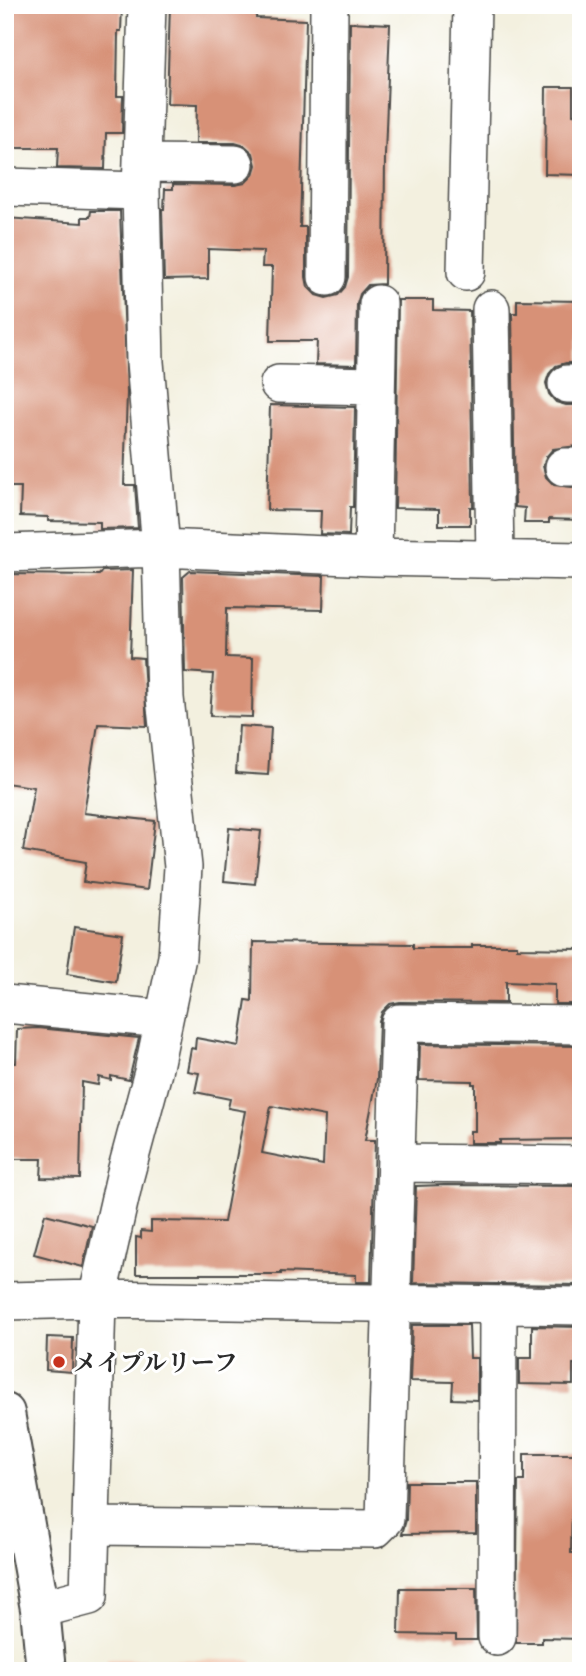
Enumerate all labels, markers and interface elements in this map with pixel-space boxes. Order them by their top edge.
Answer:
place label: メイプルリーフ [73,1347,238,1378]
marker: メイプルリーフ [51,1354,67,1370]

